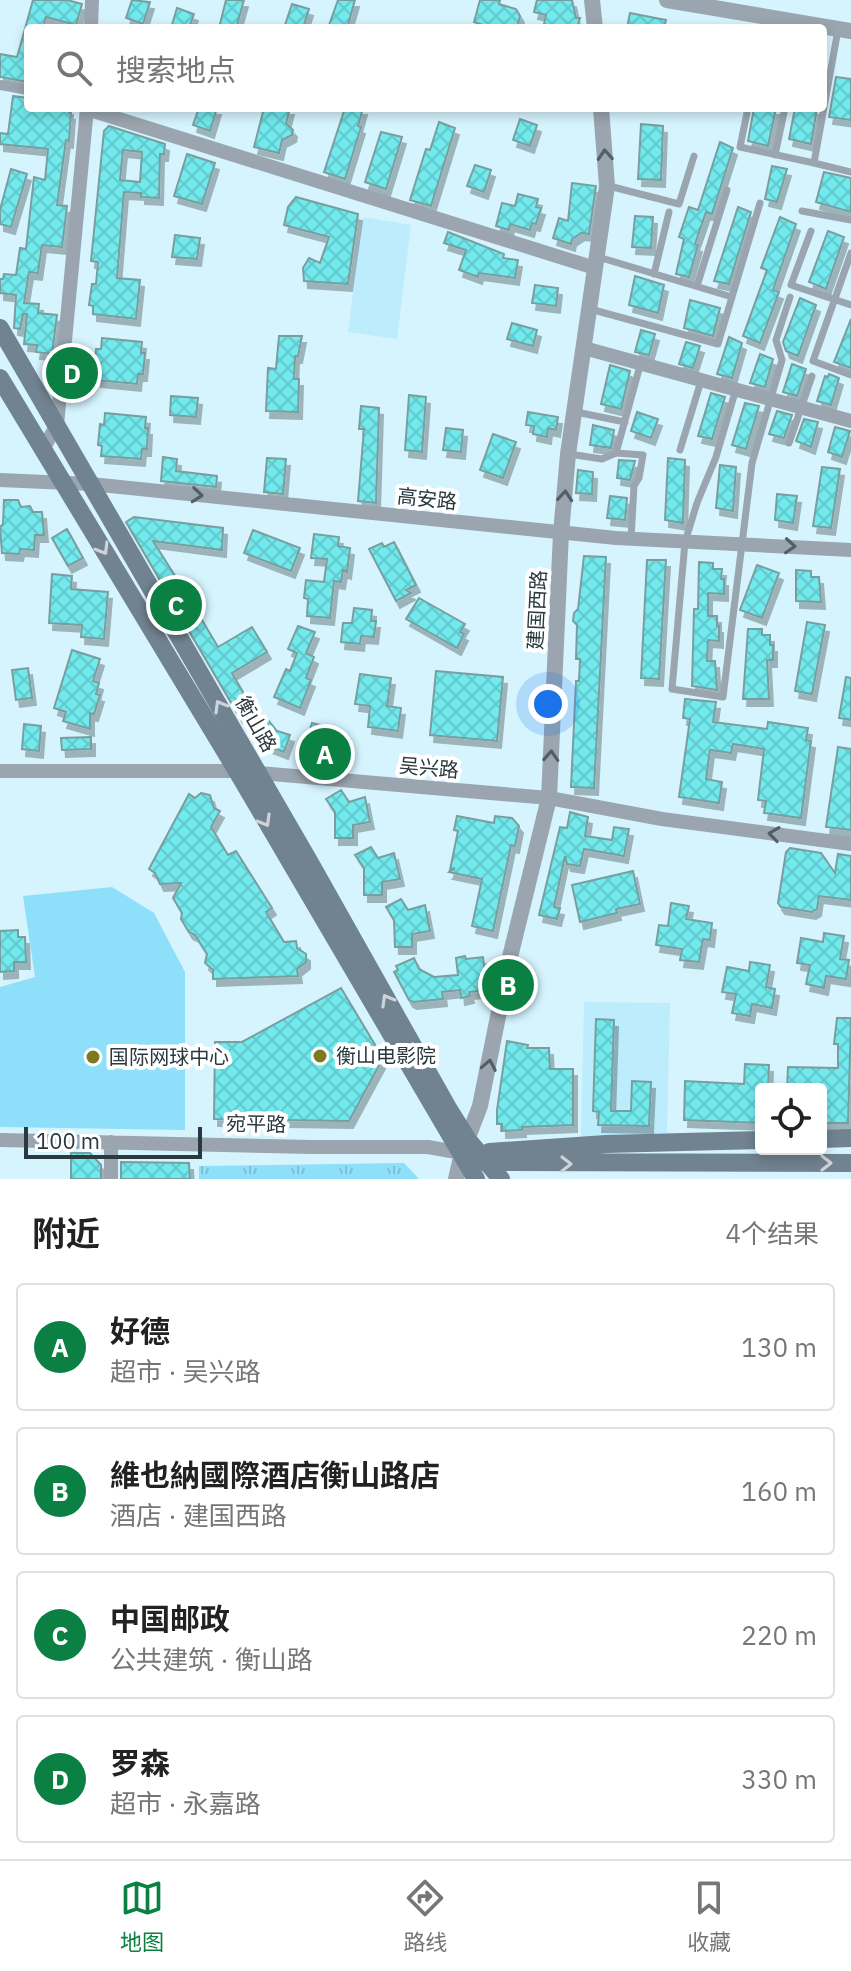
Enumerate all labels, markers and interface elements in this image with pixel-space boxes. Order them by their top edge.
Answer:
search box [24,24,827,112]
icon: search [52,46,96,90]
text: 搜索地点 [116,50,236,89]
one-way arrow [596,148,613,161]
pin: D [46,343,98,403]
street label: 高安路 [396,482,458,515]
one-way arrow [191,486,204,503]
one-way arrow [556,489,573,502]
one-way arrow [784,537,797,554]
one-way arrow [93,540,109,555]
street label: 建国西路 [521,569,552,651]
pin: C [150,575,202,635]
your location [528,684,568,724]
street label: 衡山路 [230,691,283,756]
one-way arrow [214,700,230,715]
pin: A [299,724,351,784]
one-way arrow [542,749,559,761]
street label: 吴兴路 [398,751,460,784]
one-way arrow [255,812,271,827]
one-way arrow [767,825,780,842]
pin: B [482,955,534,1015]
one-way arrow [381,994,397,1008]
place label: 衡山电影院 [336,1042,436,1069]
place label: 国际网球中心 [109,1043,229,1070]
marker: 衡山电影院 [311,1047,329,1065]
marker: 国际网球中心 [84,1048,102,1066]
one-way arrow [479,1058,496,1071]
map controls [755,1083,827,1155]
button: locate [755,1083,827,1155]
street label: 宛平路 [226,1109,286,1138]
scale bar [24,1123,202,1159]
text: 100 m [36,1126,100,1155]
one-way arrow [820,1154,833,1172]
one-way arrow [560,1155,573,1173]
text: 附近 [32,1211,100,1255]
text: 4个结果 [725,1216,819,1250]
text: 好德 [110,1311,170,1350]
text: A [51,1330,69,1364]
text: 130 m [741,1330,817,1364]
text: 超市 · 吴兴路 [110,1354,261,1388]
text: 維也納國際酒店衡山路店 [110,1455,440,1494]
text: B [51,1474,69,1508]
text: 160 m [741,1474,817,1508]
text: 酒店 · 建国西路 [110,1498,287,1532]
text: 中国邮政 [110,1599,230,1638]
text: C [52,1618,68,1652]
text: 220 m [741,1618,817,1652]
text: 公共建筑 · 衡山路 [110,1642,313,1676]
text: 罗森 [110,1743,170,1782]
text: D [51,1762,69,1796]
text: 330 m [741,1762,817,1796]
text: 超市 · 永嘉路 [110,1786,261,1820]
tab: 地图 [120,1876,164,1956]
tab: 路线 [403,1876,447,1956]
tab: 收藏 [687,1876,731,1956]

